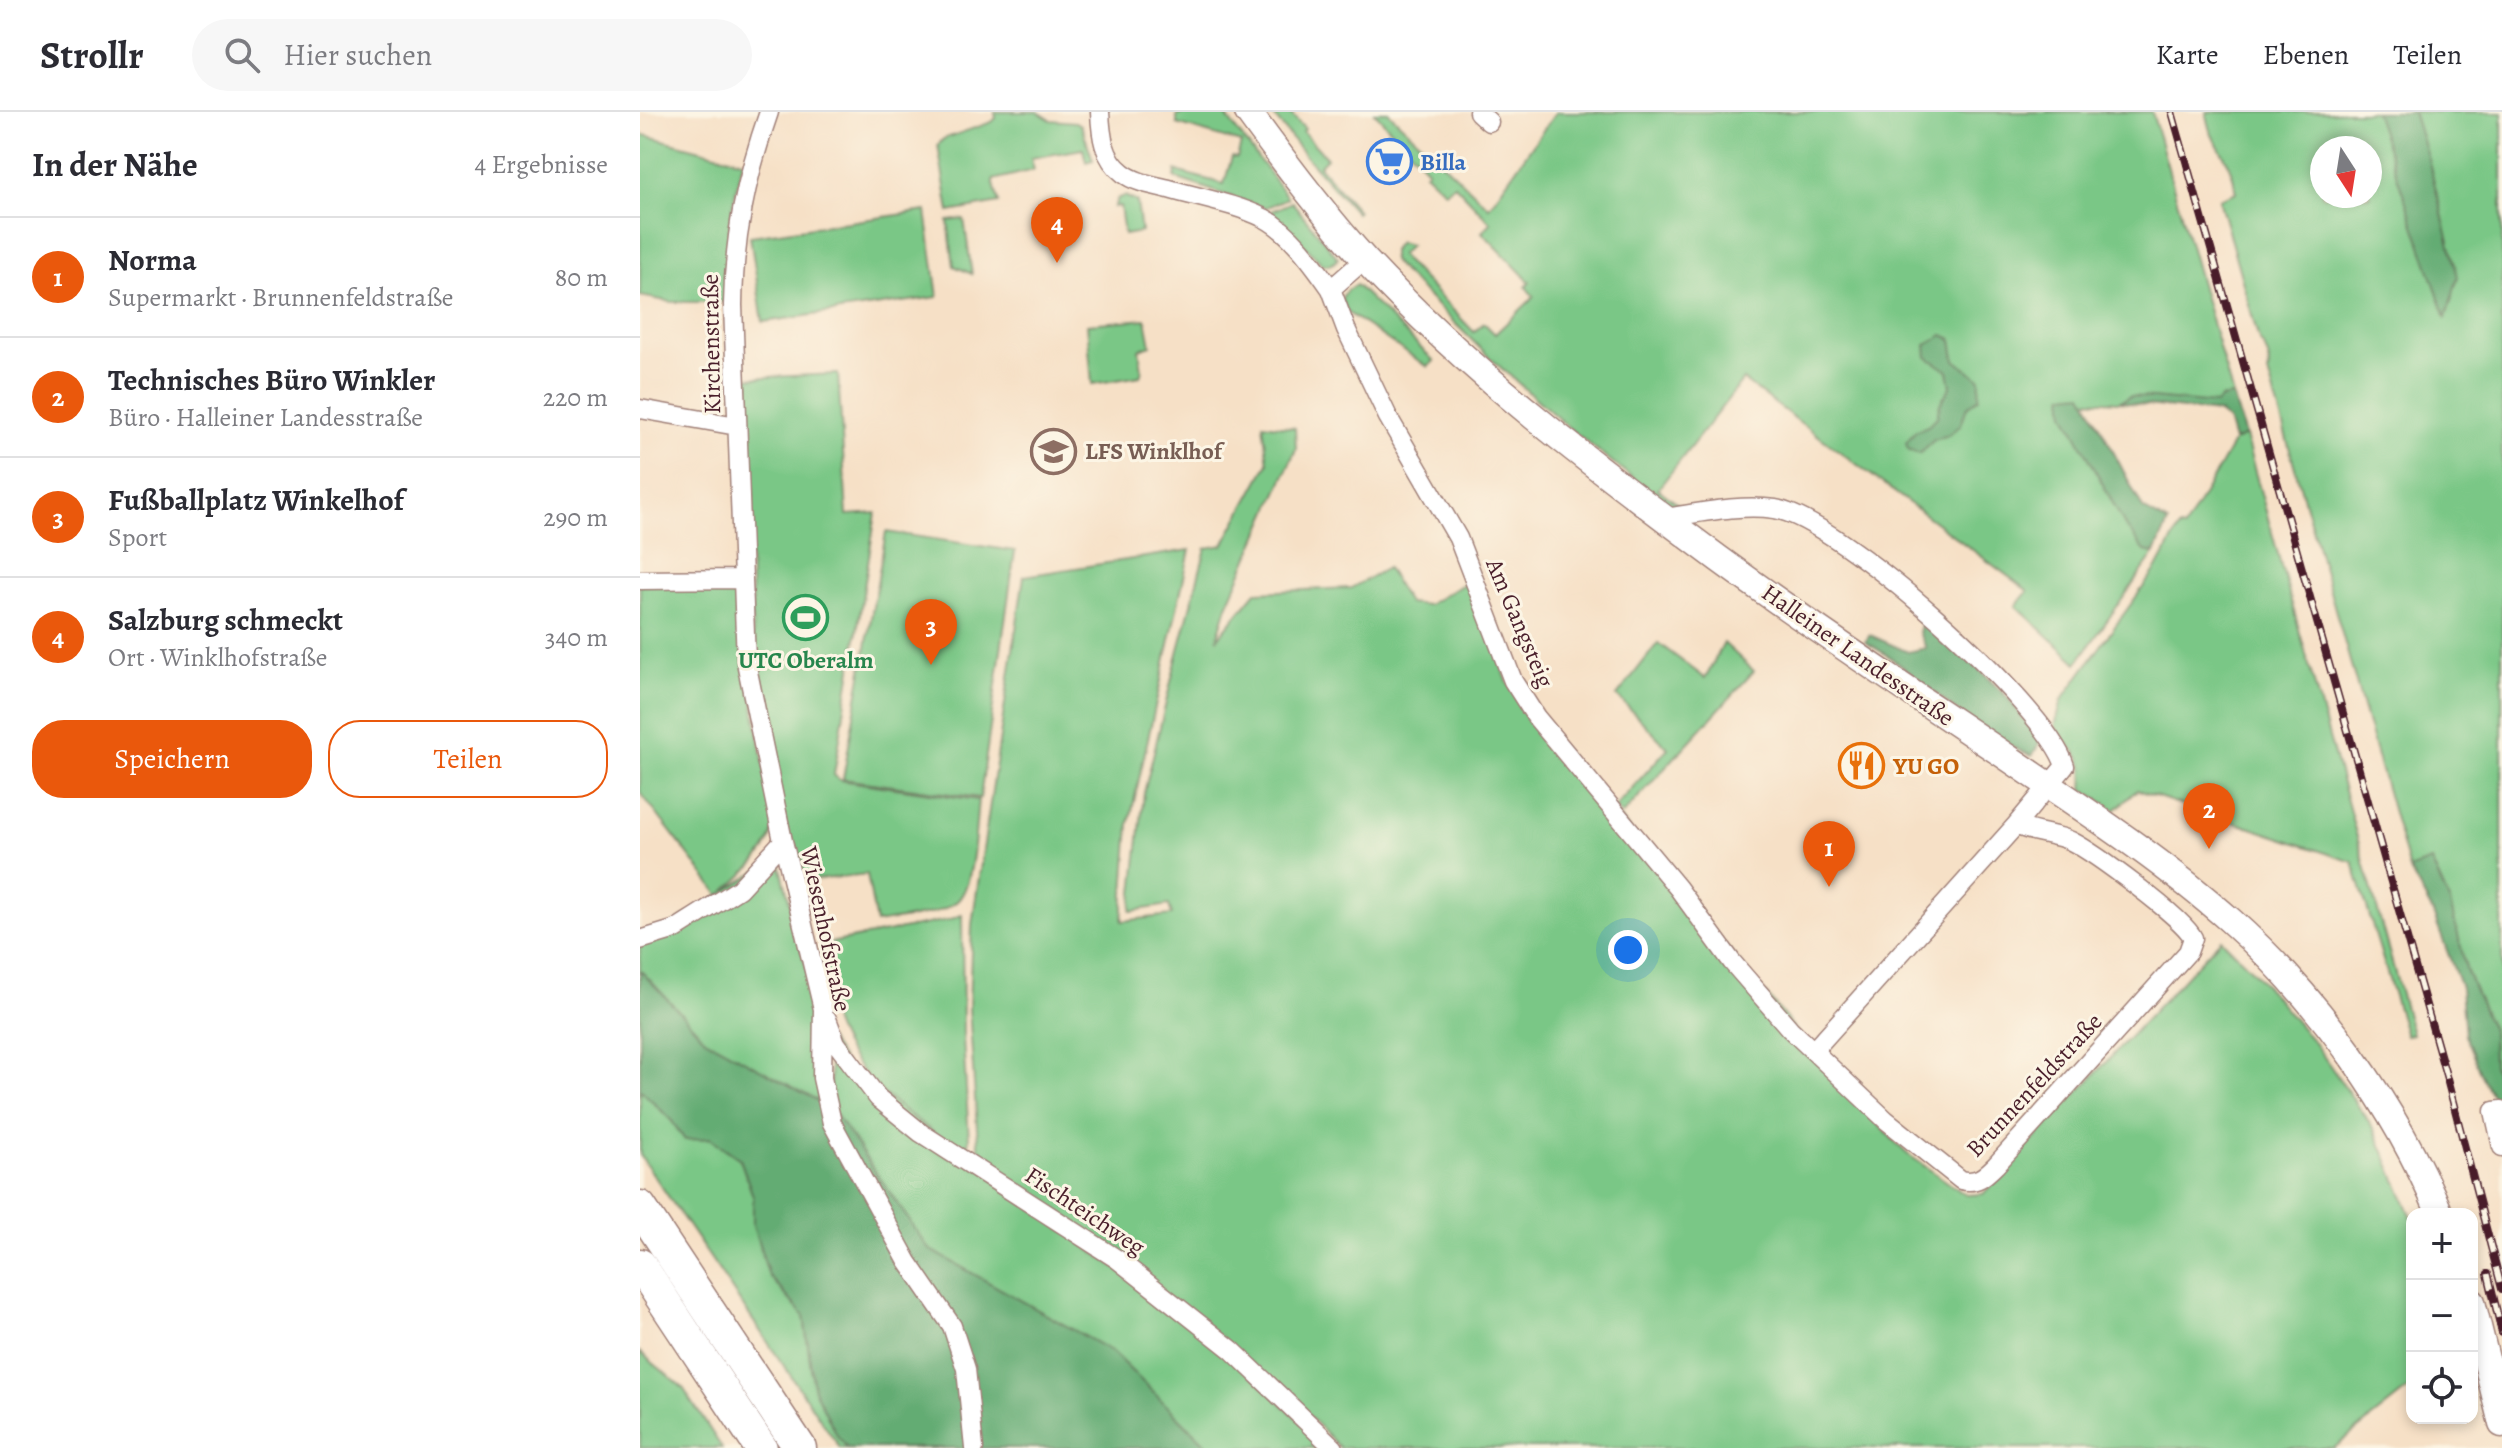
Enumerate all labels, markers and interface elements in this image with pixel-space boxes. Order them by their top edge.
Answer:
search box [192,19,752,91]
text: Strollr [40,29,144,81]
icon: search [220,33,264,77]
text: Hier suchen [284,35,432,75]
text: Karte [2156,36,2219,74]
text: Ebenen [2263,36,2349,74]
text: Teilen [2393,36,2462,74]
north arrow [2310,136,2382,208]
supermarket icon: Billa [1365,138,1413,186]
text: In der Nähe [32,141,198,188]
place label: Billa [1420,146,1467,178]
text: 4 Ergebnisse [475,147,608,182]
pin: 4 [1031,197,1083,263]
text: Norma [108,240,197,280]
text: 1 [53,260,63,295]
text: 80 m [555,260,608,295]
street label: Kirchenstraße [694,274,728,414]
text: Supermarkt · Brunnenfeldstraße [108,280,453,315]
text: Technisches Büro Winkler [108,360,435,400]
text: 2 [52,380,64,415]
text: 220 m [543,380,608,415]
text: Büro · Halleiner Landesstraße [108,400,423,435]
school or university icon: LFS Winklhof [1030,427,1078,475]
place label: LFS Winklhof [1085,435,1226,467]
text: Fußballplatz Winkelhof [108,480,404,520]
text: 3 [52,500,64,535]
text: 290 m [543,500,608,535]
text: Sport [108,520,167,555]
street label: Am Gangsteig [1478,553,1562,693]
street label: Halleiner Landesstraße [1755,576,1961,734]
sports icon: UTC Oberalm [782,594,830,642]
pin: 3 [905,599,957,665]
text: Salzburg schmeckt [108,600,343,640]
text: 4 [52,620,64,655]
text: 340 m [545,620,608,655]
text: Ort · Winklhofstraße [108,640,327,675]
place label: UTC Oberalm [738,644,874,676]
button: Speichern [32,720,312,798]
button: Teilen [328,720,608,798]
restaurant icon: YU GO [1838,742,1886,790]
place label: YU GO [1892,750,1959,782]
pin: 2 [2183,783,2235,849]
pin: 1 [1803,821,1855,887]
street label: Wiesenhofstraße [793,843,859,1014]
your location [1608,930,1648,970]
street label: Brunnenfeldstraße [1959,1006,2109,1164]
street label: Fischteichweg [1019,1159,1151,1263]
map controls [2406,1208,2478,1424]
button: + [2406,1208,2478,1280]
button: − [2406,1280,2478,1352]
button: locate [2406,1352,2478,1424]

